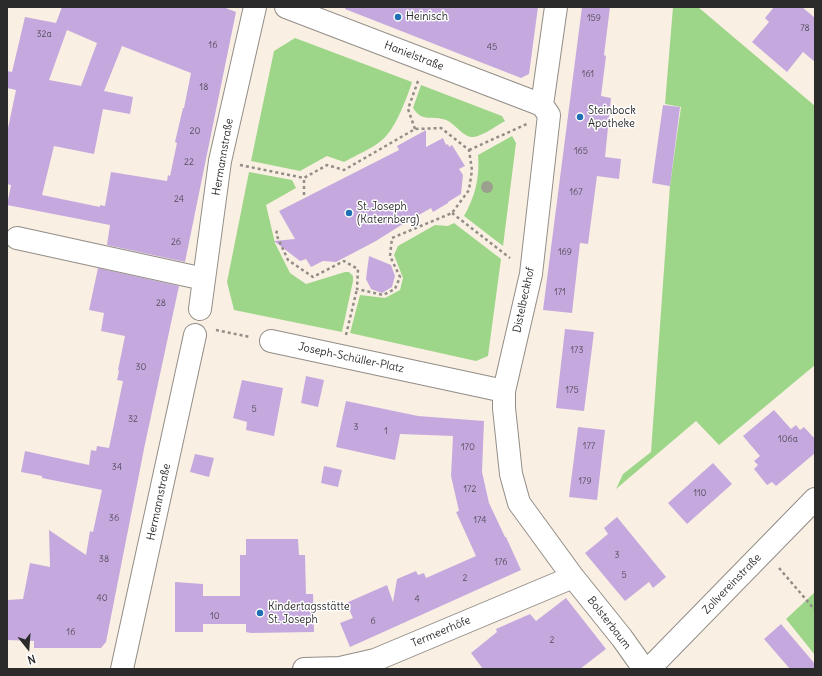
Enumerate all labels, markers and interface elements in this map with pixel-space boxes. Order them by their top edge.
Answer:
place label: Heinisch [406,10,448,24]
marker: Heinisch [393,12,403,22]
house number: 159 [587,13,601,23]
house number: 78 [800,23,810,33]
house number: 32a [36,29,52,39]
street label: Hanielstraße [382,39,446,73]
house number: 16 [209,40,217,50]
house number: 45 [487,42,497,52]
house number: 161 [582,69,594,79]
house number: 18 [200,82,208,92]
place label: Steinbock Apotheke [588,104,636,130]
marker: Steinbock Apotheke [575,112,585,122]
street label: Hermannstraße [210,117,236,197]
house number: 20 [190,126,200,136]
house number: 165 [574,146,588,156]
house number: 22 [184,157,194,167]
house number: 167 [569,187,583,197]
house number: 24 [174,194,184,204]
place label: St. Joseph (Katernberg) [357,200,419,226]
marker: St. Joseph (Katernberg) [344,208,354,218]
house number: 26 [171,237,181,247]
house number: 169 [558,247,572,257]
street label: Distelbeckhof [511,266,537,334]
house number: 171 [554,287,566,297]
house number: 28 [156,298,166,308]
street label: Joseph-Schüller-Platz [297,340,405,376]
house number: 173 [570,345,584,355]
house number: 30 [135,362,147,372]
house number: 175 [565,385,579,395]
house number: 5 [251,404,257,414]
house number: 32 [128,414,138,424]
house number: 3 [353,422,359,432]
house number: 1 [384,426,388,436]
house number: 106a [778,434,798,444]
house number: 177 [583,441,595,451]
house number: 170 [461,442,475,452]
house number: 34 [112,462,122,472]
street label: Hermannstraße [144,462,174,542]
house number: 179 [578,476,592,486]
house number: 172 [464,484,476,494]
house number: 110 [693,488,707,498]
house number: 36 [109,513,119,523]
house number: 174 [474,515,486,525]
house number: 3 [614,550,620,560]
street label: Zollvereinstraße [700,551,764,617]
house number: 38 [99,554,109,564]
house number: 176 [494,557,508,567]
house number: 5 [621,570,627,580]
house number: 2 [463,573,467,583]
house number: 40 [96,593,108,603]
house number: 4 [414,594,420,604]
street label: Bolsterbaum [584,594,634,652]
place label: Kindertagsstätte St. Joseph [268,600,350,626]
marker: Kindertagsstätte St. Joseph [255,608,265,618]
house number: 10 [210,611,220,621]
street label: Termeerhöfe [409,614,473,650]
house number: 6 [370,616,376,626]
house number: 16 [67,627,75,637]
north arrow [8,628,48,668]
house number: 2 [550,635,554,645]
text: N [26,652,37,667]

